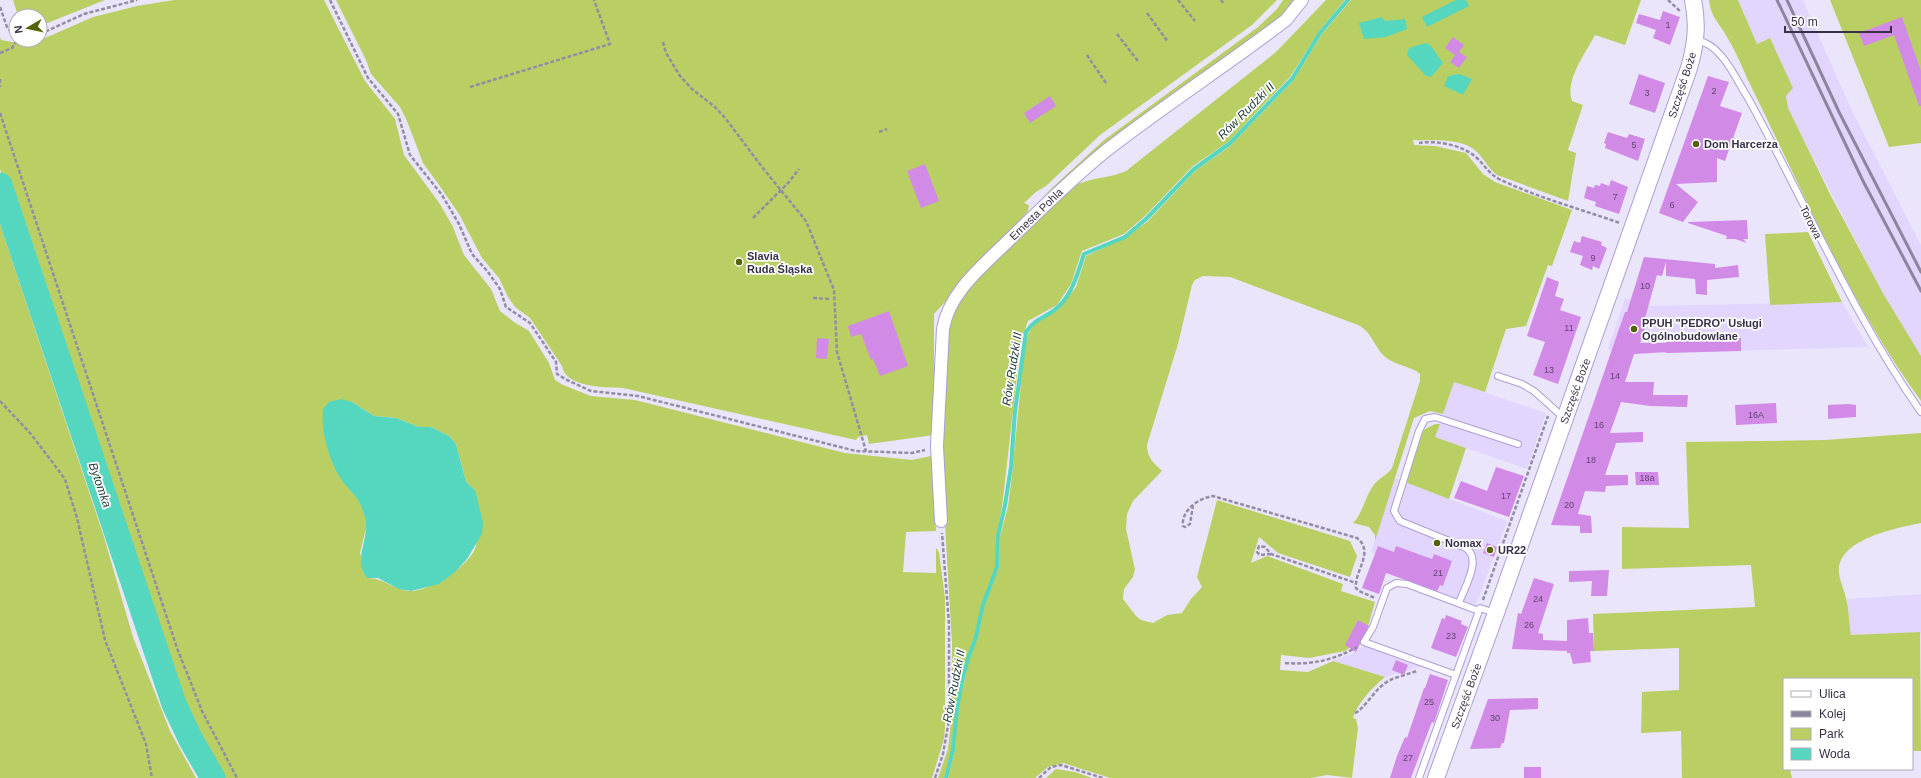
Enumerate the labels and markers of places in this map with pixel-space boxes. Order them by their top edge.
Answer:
place label: Dom Harcerza [1704,138,1779,150]
marker: Dom Harcerza [1691,139,1701,149]
place label: Slavia Ruda Śląska [747,250,813,275]
marker: Slavia Ruda Śląska [734,257,744,267]
place label: PPUH "PEDRO" Usługi Ogólnobudowlane [1642,317,1762,342]
marker: PPUH "PEDRO" Usługi Ogólnobudowlane [1629,324,1639,334]
place label: Nomax [1445,537,1483,549]
marker: Nomax [1432,538,1442,548]
place label: UR22 [1498,544,1526,556]
marker: UR22 [1485,545,1495,555]

